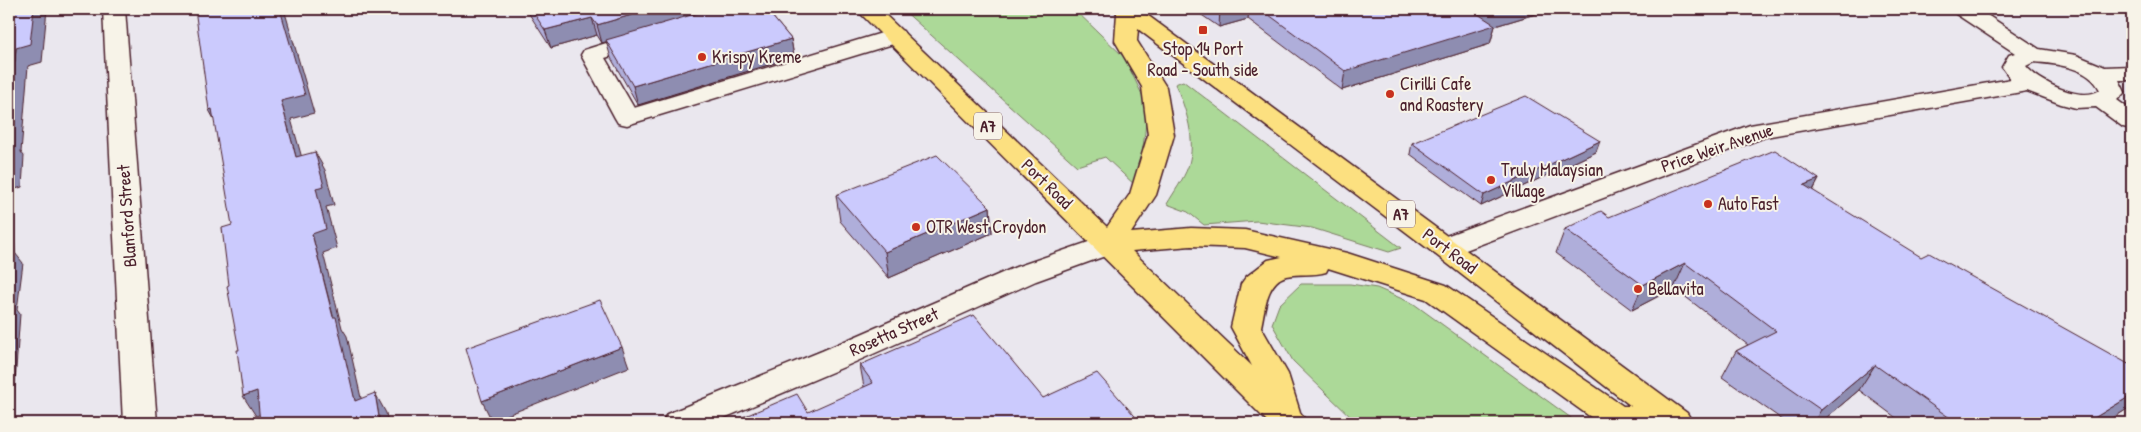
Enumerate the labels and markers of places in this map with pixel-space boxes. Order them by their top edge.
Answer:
marker: Stop 14 Port Road - South side [1197,24,1209,36]
place label: Stop 14 Port Road - South side [1148,36,1258,82]
place label: Krispy Kreme [712,44,802,69]
marker: Krispy Kreme [696,51,708,63]
place label: Cirilli Cafe and Roastery [1400,71,1484,117]
marker: Cirilli Cafe and Roastery [1384,88,1396,100]
place label: Truly Malaysian Village [1501,157,1603,203]
marker: Truly Malaysian Village [1485,174,1497,186]
place label: Auto Fast [1718,191,1779,216]
marker: Auto Fast [1702,198,1714,210]
place label: OTR West Croydon [926,214,1046,239]
marker: OTR West Croydon [910,221,922,233]
place label: Bellavita [1648,276,1704,301]
marker: Bellavita [1632,283,1644,295]

